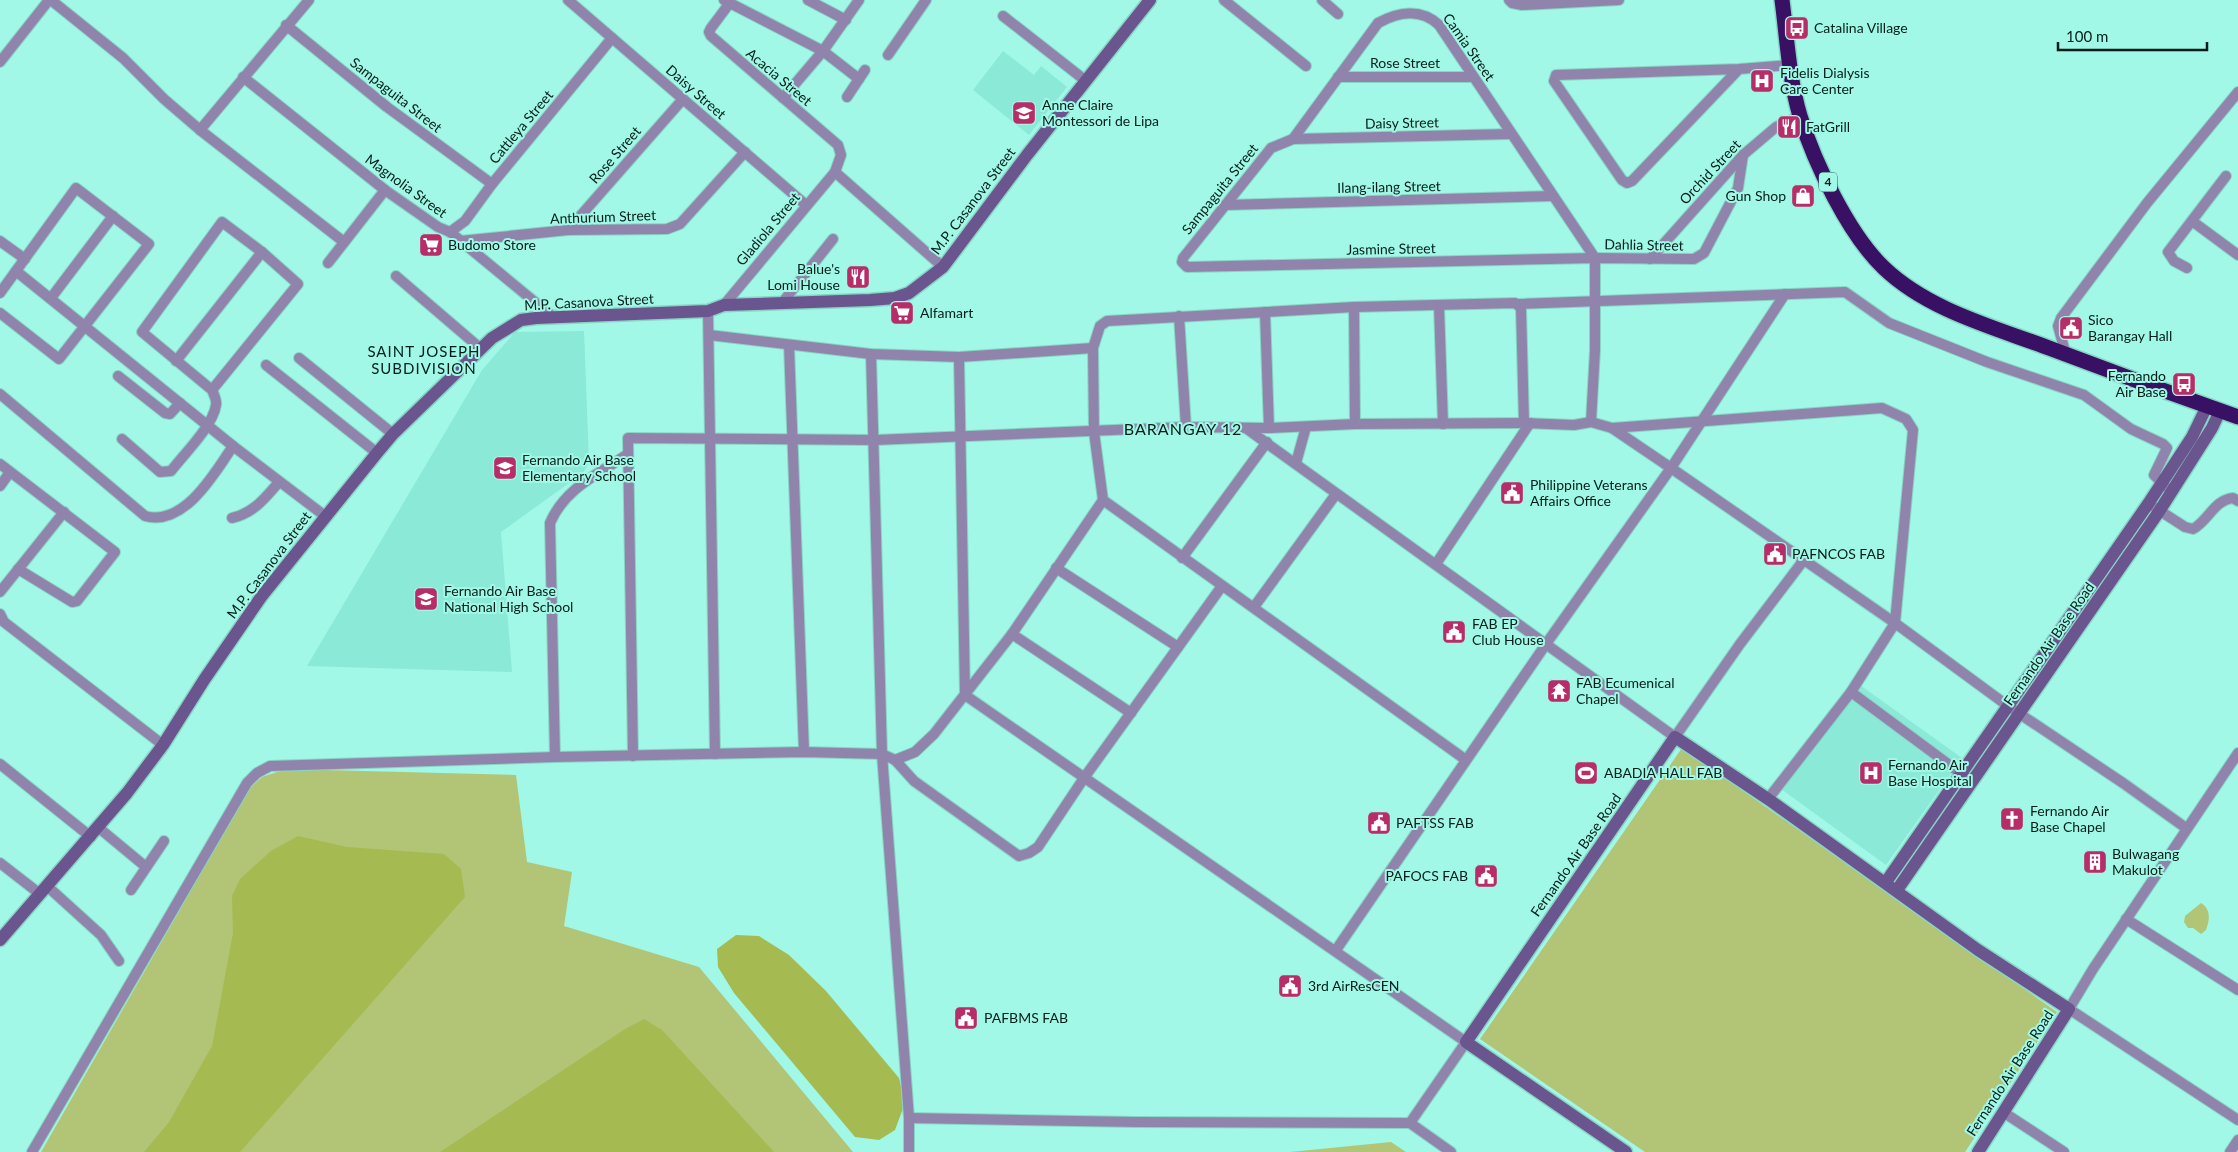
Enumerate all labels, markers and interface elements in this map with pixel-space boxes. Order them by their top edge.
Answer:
street label: Camia Street [1440,10,1499,84]
bus stop icon: Catalina Village [1784,15,1810,41]
place label: Catalina Village [1814,19,1908,36]
scale bar [2058,20,2207,52]
text: 100 m [2066,27,2108,45]
street label: Acacia Street [743,44,816,109]
street label: Sampaguita Street [347,54,446,136]
street label: Rose Street [1370,54,1440,71]
street label: Daisy Street [663,61,730,122]
place label: Fidelis Dialysis Care Center [1780,64,1870,97]
hospital icon: Fidelis Dialysis Care Center [1749,68,1775,94]
street label: Cattleya Street [485,86,556,167]
place label: Anne Claire Montessori de Lipa [1042,96,1159,129]
school or university icon: Anne Claire Montessori de Lipa [1011,100,1037,126]
street label: Daisy Street [1365,113,1439,132]
restaurant icon: FatGrill [1776,114,1802,140]
place label: FatGrill [1806,118,1850,135]
street label: Rose Street [585,123,644,187]
street label: Orchid Street [1675,136,1744,207]
street label: Sampaguita Street [1178,140,1261,237]
street label: M.P. Casanova Street [927,144,1018,258]
street label: Magnolia Street [362,150,450,221]
road number: 4 [1819,172,1837,192]
street label: Ilang-ilang Street [1337,177,1441,196]
shop icon: Gun Shop [1790,183,1816,209]
place label: Gun Shop [1726,187,1786,204]
street label: Gladiola Street [732,189,803,269]
street label: Anthurium Street [550,206,656,227]
supermarket icon: Budomo Store [418,232,444,258]
street label: Dahlia Street [1604,235,1684,254]
place label: Budomo Store [448,236,536,253]
street label: Jasmine Street [1346,239,1436,258]
place label: Balue's Lomi House [767,260,840,293]
restaurant icon: Balue's Lomi House [845,264,871,290]
street label: M.P. Casanova Street [524,290,654,313]
supermarket icon: Alfamart [889,300,915,326]
place label: Alfamart [920,304,973,321]
place label: Sico Barangay Hall [2088,311,2172,344]
public building icon: Sico Barangay Hall [2058,315,2084,341]
district label: SAINT JOSEPH SUBDIVISION [367,342,481,377]
place label: Fernando Air Base [2108,367,2166,400]
bus stop icon: Fernando Air Base [2171,371,2197,397]
district label: BARANGAY 12 [1124,419,1242,438]
place label: Fernando Air Base Elementary School [522,451,636,484]
school or university icon: Fernando Air Base Elementary School [492,455,518,481]
place label: Philippine Veterans Affairs Office [1530,476,1648,509]
public building icon: Philippine Veterans Affairs Office [1499,480,1525,506]
street label: M.P. Casanova Street [223,508,314,622]
public building icon: PAFNCOS FAB [1762,541,1788,567]
place label: PAFNCOS FAB [1792,545,1885,562]
street label: Fernando Air Base Road [2000,579,2098,709]
place label: Fernando Air Base National High School [444,582,573,615]
school or university icon: Fernando Air Base National High School [413,586,439,612]
place label: FAB EP Club House [1472,615,1544,648]
public building icon: FAB EP Club House [1441,619,1467,645]
place label: FAB Ecumenical Chapel [1576,674,1674,707]
temple icon: FAB Ecumenical Chapel [1546,678,1572,704]
place label: Fernando Air Base Hospital [1888,756,1972,789]
sports icon: ABADIA HALL FAB [1573,760,1599,786]
hospital icon: Fernando Air Base Hospital [1858,760,1884,786]
place label: ABADIA HALL FAB [1604,764,1722,781]
street label: Fernando Air Base Road [1527,790,1625,920]
place label: Fernando Air Base Chapel [2030,802,2109,835]
church icon: Fernando Air Base Chapel [1999,806,2025,832]
public building icon: PAFTSS FAB [1366,810,1392,836]
place label: PAFTSS FAB [1396,814,1474,831]
place label: Bulwagang Makulot [2112,845,2179,878]
building icon: Bulwagang Makulot [2082,849,2108,875]
public building icon: PAFOCS FAB [1473,863,1499,889]
place label: PAFOCS FAB [1386,867,1468,884]
public building icon: 3rd AirResCEN [1277,973,1303,999]
place label: 3rd AirResCEN [1308,977,1399,994]
public building icon: PAFBMS FAB [953,1005,979,1031]
street label: Fernando Air Base Road [1963,1007,2057,1139]
place label: PAFBMS FAB [984,1009,1068,1026]

